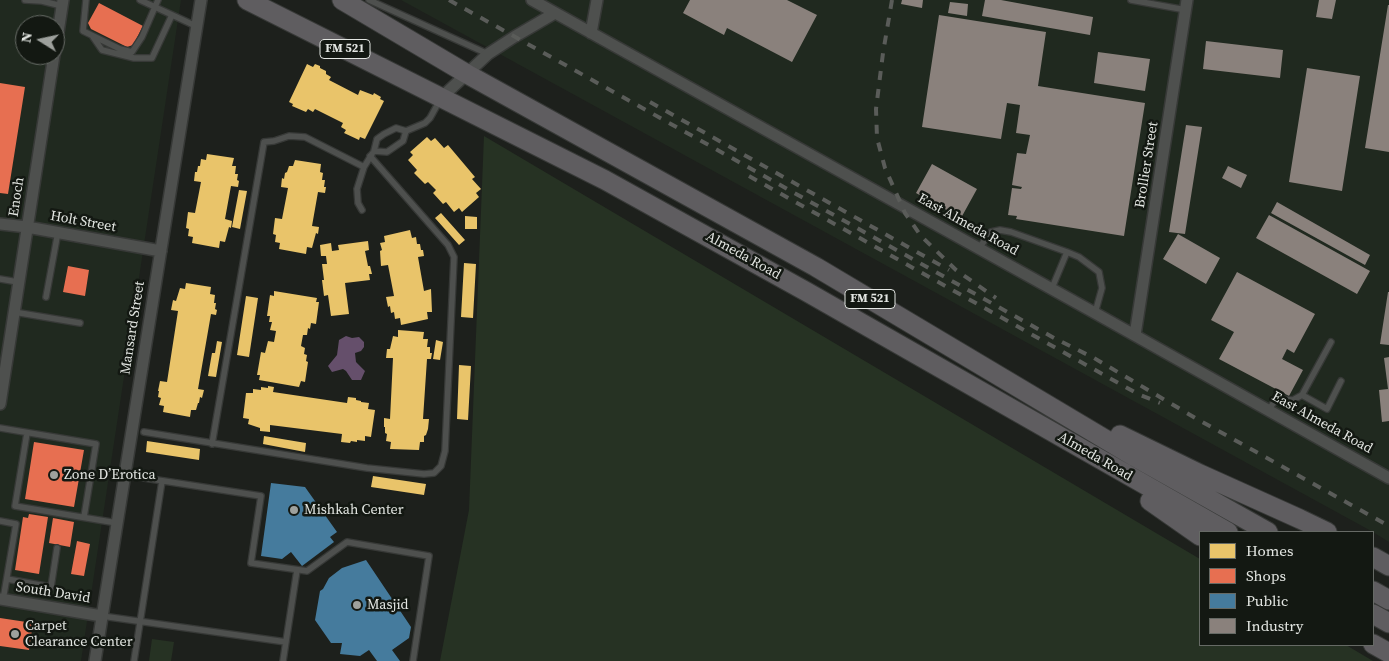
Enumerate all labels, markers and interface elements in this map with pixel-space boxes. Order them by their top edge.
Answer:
north arrow [15,15,65,65]
text: N [15,31,37,44]
road number: FM 521 [320,40,370,59]
street label: Brollier Street [1132,121,1162,209]
street label: Enoch [6,176,28,218]
street label: East Almeda Road [915,190,1021,260]
street label: Holt Street [49,208,117,236]
street label: Almeda Road [703,229,783,283]
street label: Mansard Street [117,280,149,376]
road number: FM 521 [845,290,895,308]
street label: East Almeda Road [1269,388,1375,458]
street label: Almeda Road [1055,429,1135,485]
place label: Zone D’Erotica [64,467,156,483]
marker: Zone D’Erotica [48,469,60,481]
place label: Mishkah Center [304,502,404,518]
marker: Mishkah Center [288,504,300,516]
legend [1199,531,1374,646]
text: Homes [1246,540,1293,561]
text: Shops [1246,565,1286,586]
street label: South David [15,579,91,607]
text: Public [1246,590,1288,611]
place label: Masjid [367,597,409,613]
marker: Masjid [351,599,363,611]
text: Industry [1246,615,1303,636]
place label: Carpet Clearance Center [25,618,133,650]
marker: Carpet Clearance Center [9,628,21,640]

